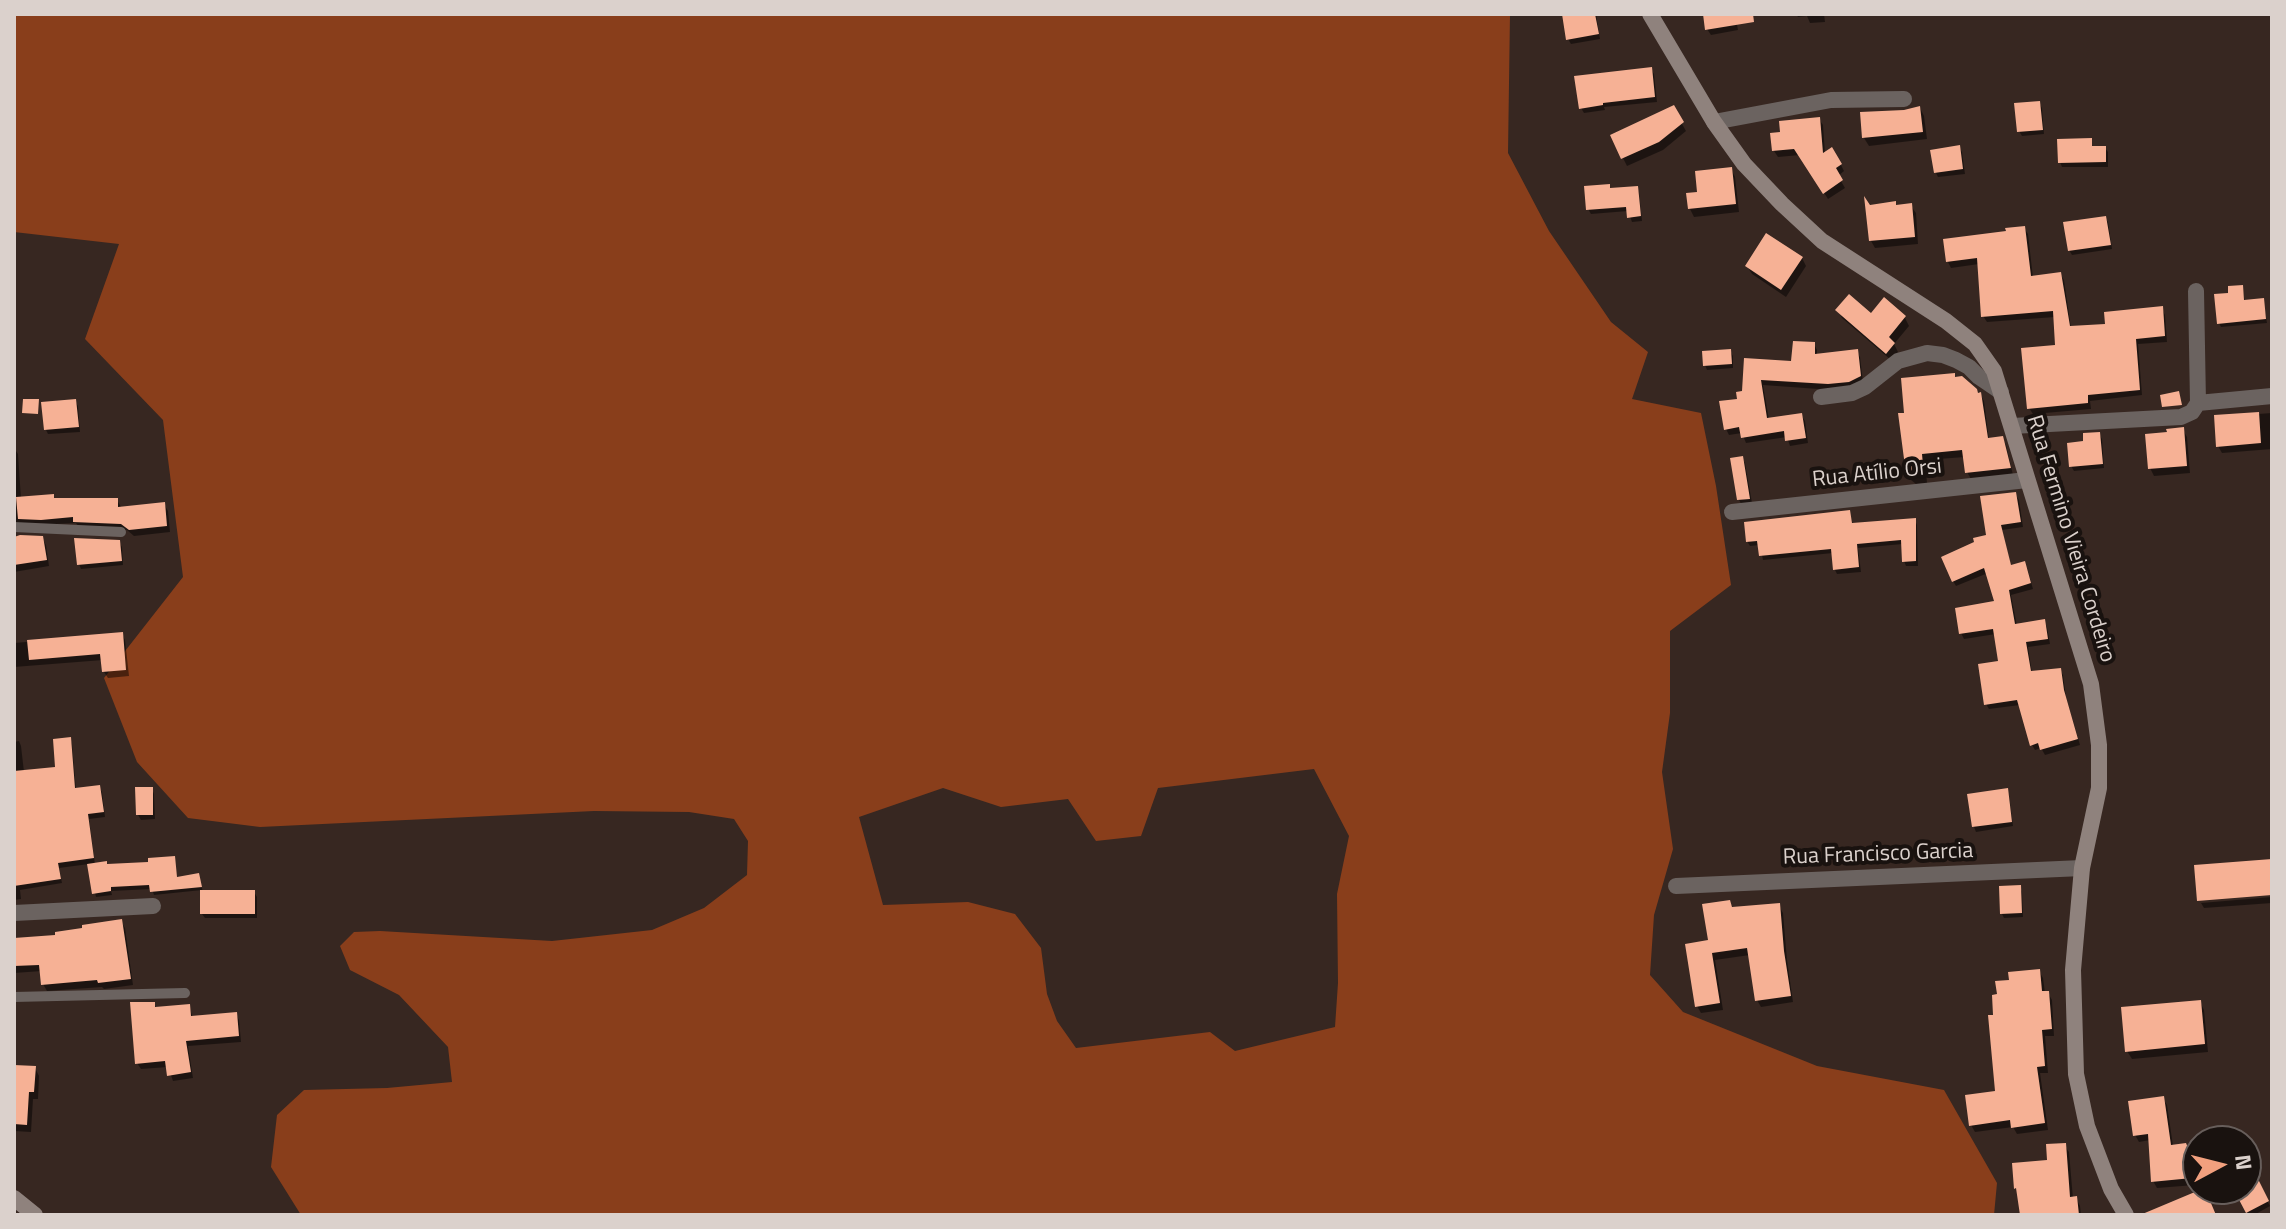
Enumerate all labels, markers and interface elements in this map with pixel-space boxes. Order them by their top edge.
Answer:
street label: Rua Fermino Vieira Cordeiro [2020,412,2120,666]
street label: Rua Atílio Orsi [1811,454,1943,494]
street label: Rua Francisco Garcia [1782,838,1974,872]
north arrow [2182,1125,2262,1205]
text: N [2226,1153,2262,1172]

